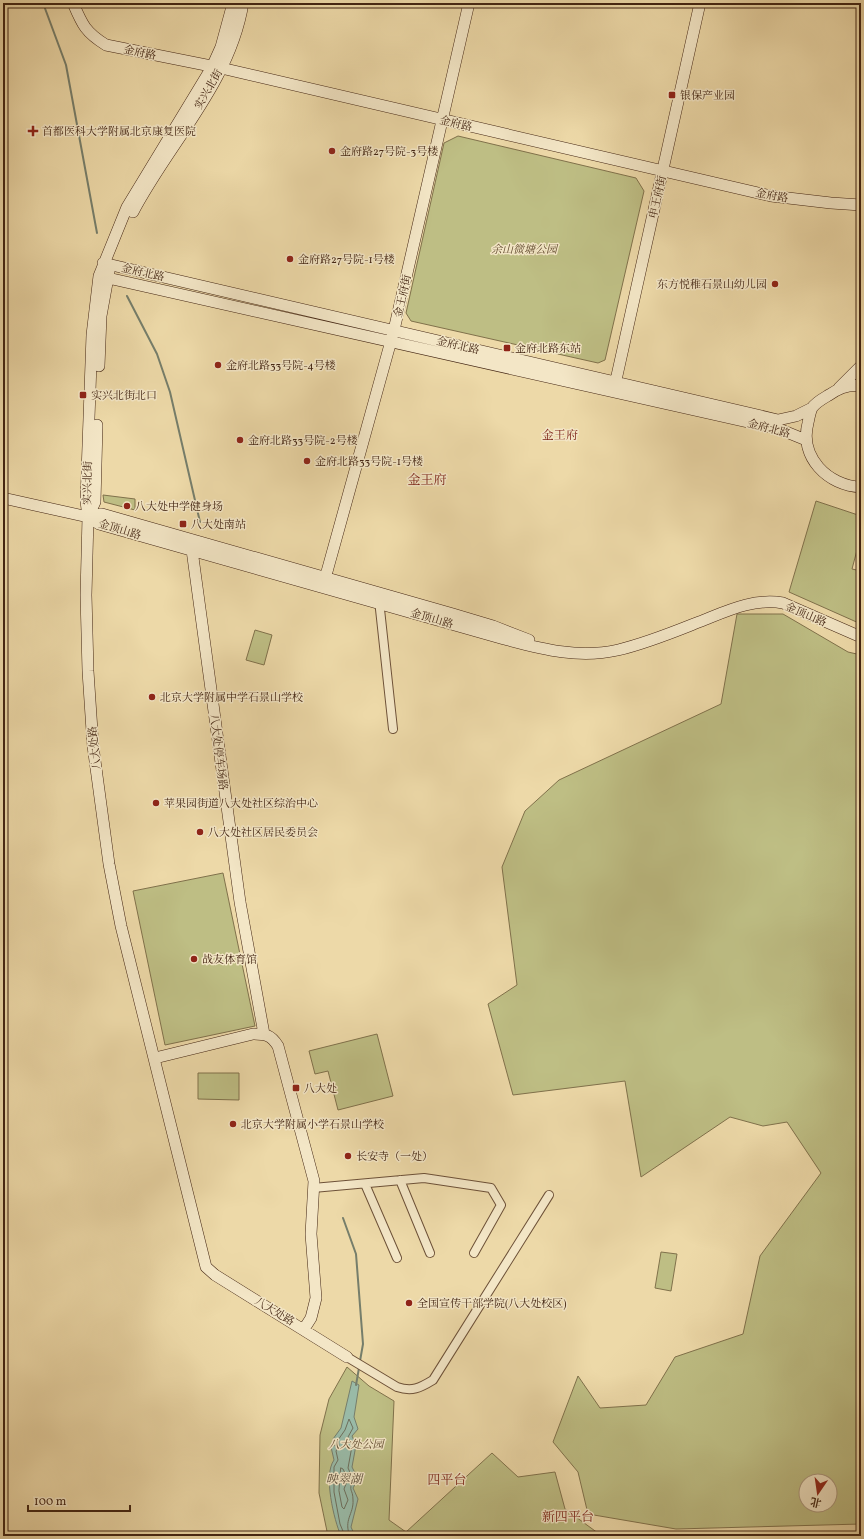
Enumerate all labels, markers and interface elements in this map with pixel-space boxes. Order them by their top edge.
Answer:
street label: 金府路 [122,43,157,64]
street label: 实兴北街 [192,67,227,113]
place label: 银保产业园 [680,89,735,104]
marker: 银保产业园 [667,90,677,100]
street label: 金府路 [438,113,473,135]
marker: 首都医科大学附属北京康复医院 [27,125,39,137]
place label: 首都医科大学附属北京康复医院 [42,125,196,140]
place label: 金府路27号院-3号楼 [340,145,438,160]
marker: 金府路27号院-3号楼 [327,146,337,156]
street label: 申王府街 [646,174,671,220]
street label: 金府路 [754,186,789,207]
park label: 余山微塘公园 [491,243,559,258]
place label: 金府路27号院-1号楼 [298,253,395,268]
marker: 金府路27号院-1号楼 [285,254,295,264]
street label: 金府北路 [120,261,166,286]
street label: 金王府街 [391,273,416,319]
place label: 东方悦稚石景山幼儿园 [657,278,767,293]
marker: 东方悦稚石景山幼儿园 [770,279,780,289]
street label: 金府北路 [435,334,481,359]
place label: 金府北路东站 [515,342,581,357]
marker: 金府北路东站 [502,343,512,353]
place label: 金府北路33号院-4号楼 [226,359,336,374]
marker: 金府北路33号院-4号楼 [213,360,223,370]
place label: 实兴北街北口 [91,389,157,404]
marker: 实兴北街北口 [78,390,88,400]
street label: 金府北路 [745,417,792,442]
district label: 金王府 [542,428,578,444]
place label: 金府北路33号院-2号楼 [248,434,358,449]
marker: 金府北路33号院-2号楼 [235,435,245,445]
place label: 金府北路33号院-1号楼 [315,455,423,470]
marker: 金府北路33号院-1号楼 [302,456,312,466]
street label: 实兴北街 [81,461,96,505]
district label: 金王府 [407,472,447,490]
place label: 八大处中学健身场 [135,500,223,515]
marker: 八大处中学健身场 [122,501,132,511]
street label: 金顶山路 [96,517,143,544]
place label: 八大处南站 [191,518,246,533]
marker: 八大处南站 [178,519,188,529]
street label: 金顶山路 [782,600,829,631]
street label: 金顶山路 [408,606,455,633]
place label: 北京大学附属中学石景山学校 [160,691,303,706]
marker: 北京大学附属中学石景山学校 [147,692,157,702]
street label: 八大处停车场路 [205,713,230,791]
street label: 八大处路 [86,725,105,771]
place label: 苹果园街道八大处社区综治中心 [164,797,318,812]
marker: 苹果园街道八大处社区综治中心 [151,798,161,808]
place label: 八大处社区居民委员会 [208,826,318,841]
marker: 八大处社区居民委员会 [195,827,205,837]
place label: 战友体育馆 [202,953,257,968]
marker: 战友体育馆 [189,954,199,964]
place label: 八大处 [304,1082,337,1097]
marker: 八大处 [291,1083,301,1093]
place label: 北京大学附属小学石景山学校 [241,1118,384,1133]
marker: 北京大学附属小学石景山学校 [228,1119,238,1129]
place label: 长安寺（一处） [356,1150,433,1165]
marker: 长安寺（一处） [343,1151,353,1161]
street label: 八大处路 [252,1295,297,1330]
place label: 全国宣传干部学院(八大处校区) [417,1297,566,1312]
marker: 全国宣传干部学院(八大处校区) [404,1298,414,1308]
park label: 八大处公园 [329,1438,385,1453]
water label: 映翠湖 [326,1472,364,1488]
district label: 四平台 [427,1472,467,1490]
north arrow [798,1473,838,1513]
scale bar [28,1487,130,1513]
text: 北 [809,1493,823,1510]
text: 100 m [34,1494,67,1510]
district label: 新四平台 [542,1509,594,1527]

